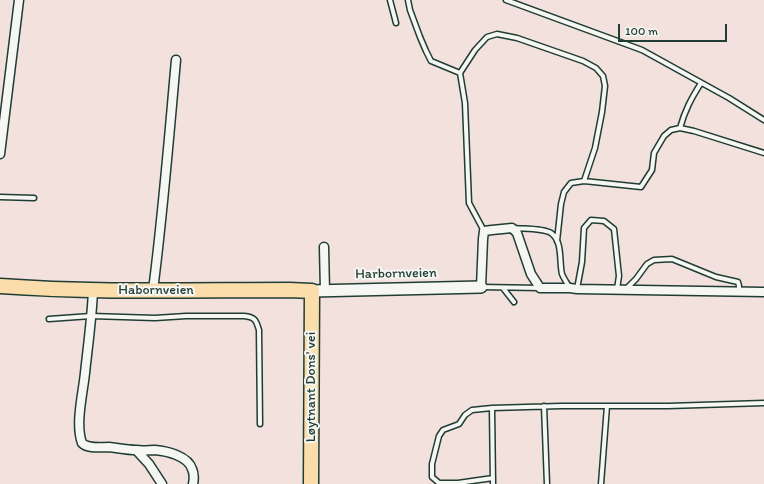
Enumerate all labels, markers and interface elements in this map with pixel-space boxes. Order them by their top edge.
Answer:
scale bar [620,16,729,42]
text: 100 m [625,24,658,38]
street label: Harbornveien [355,265,437,283]
street label: Habornveien [118,282,194,298]
street label: Løytnant Dons' vei [303,332,319,442]

